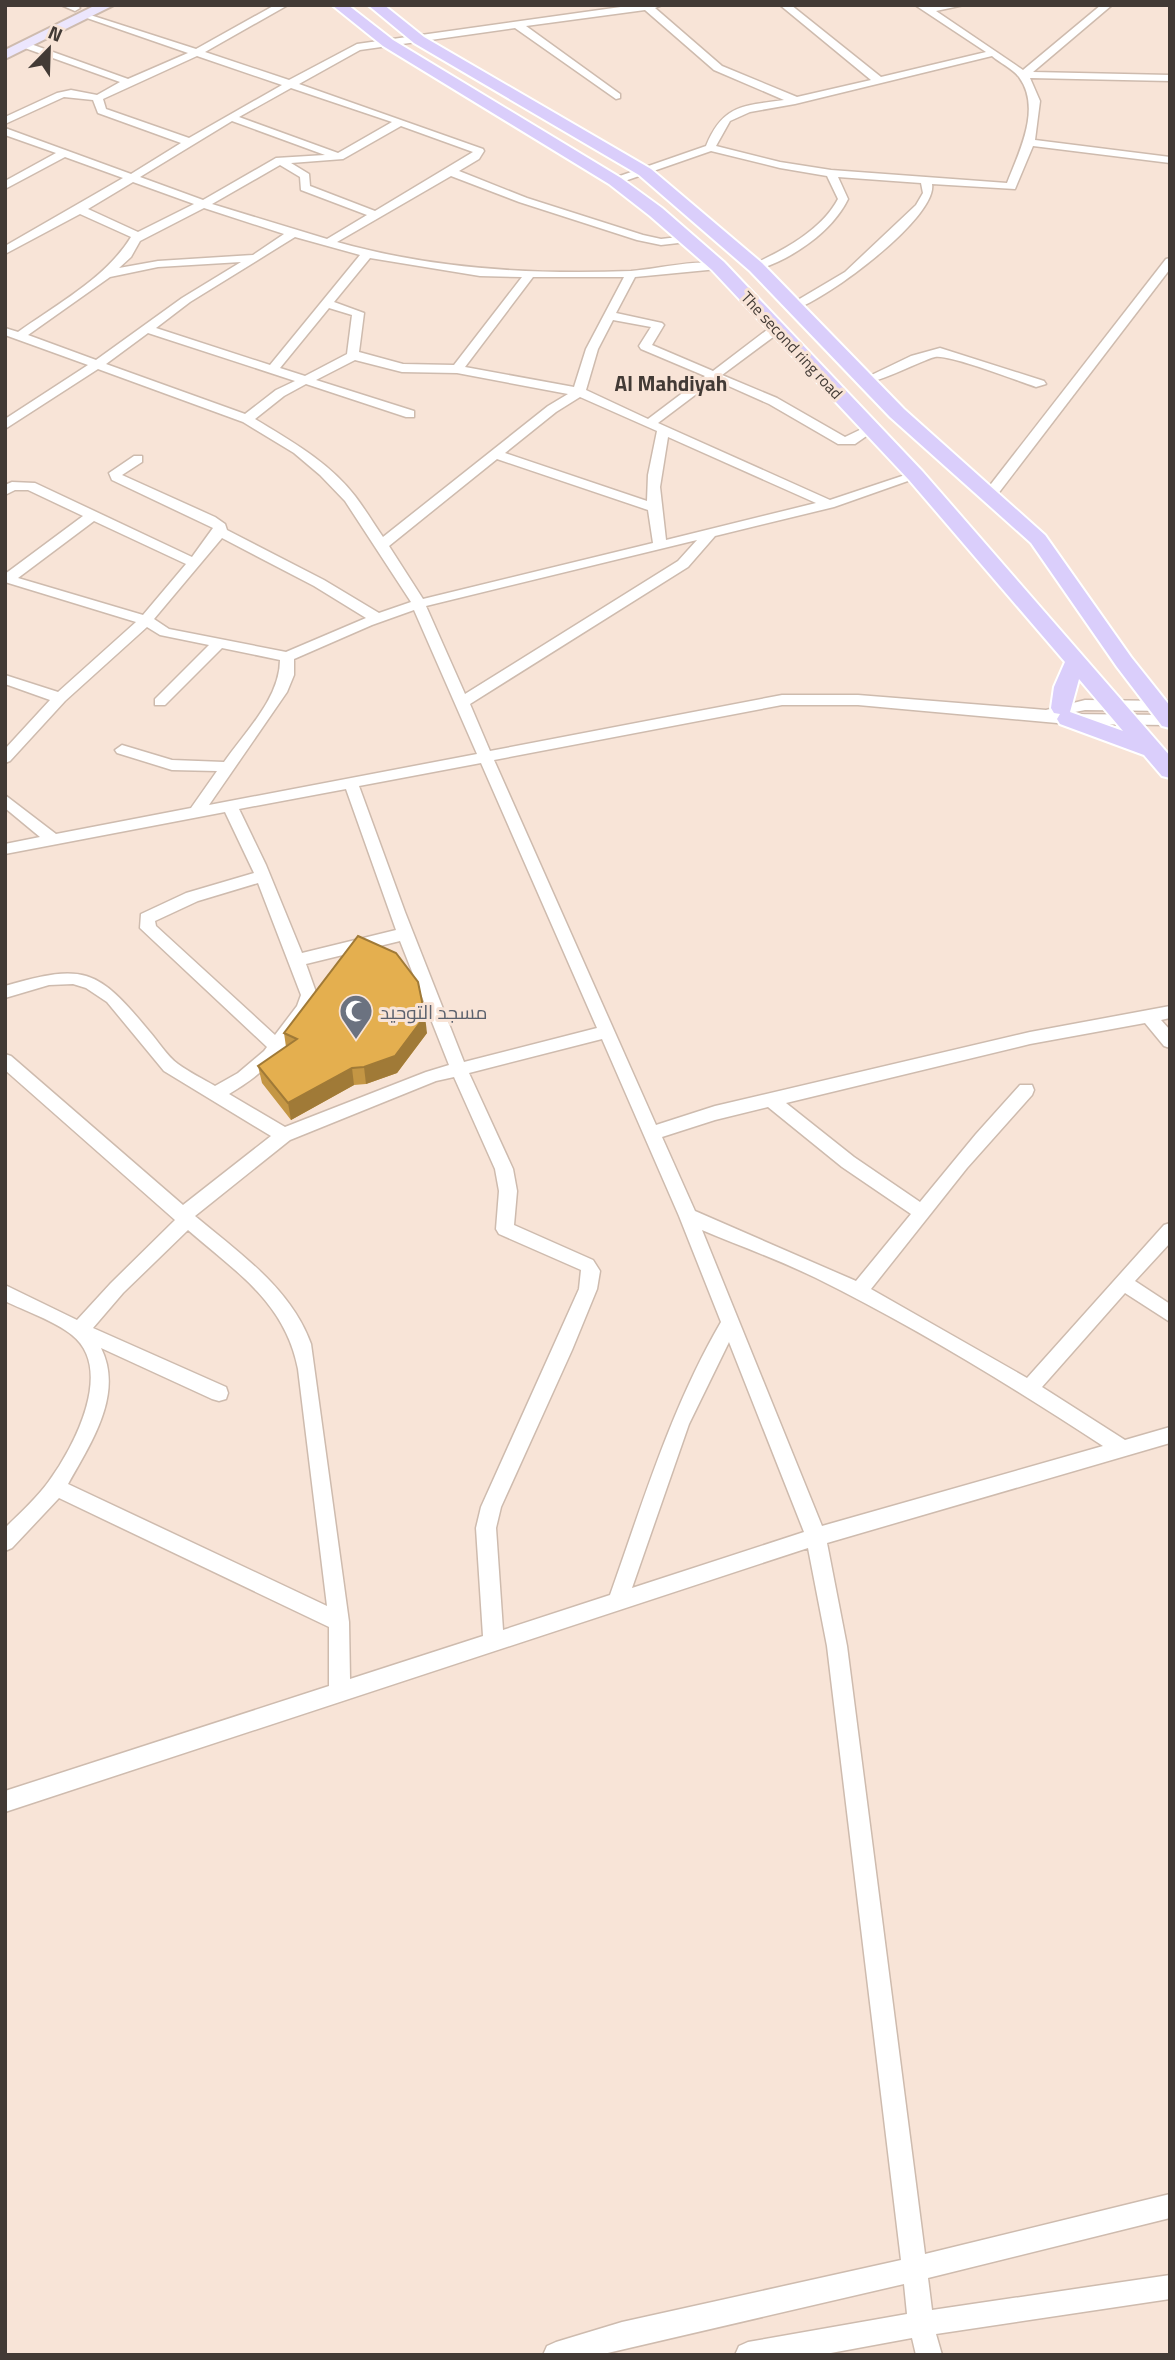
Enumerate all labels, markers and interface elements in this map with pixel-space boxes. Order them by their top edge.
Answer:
north arrow [14,14,84,84]
text: N [44,17,68,49]
street label: The second ring road [736,286,848,404]
district label: Al Mahdiyah [615,367,727,399]
mosque icon: مسجد التوحيد [337,992,375,1041]
place label: مسجد التوحيد [380,997,488,1026]

